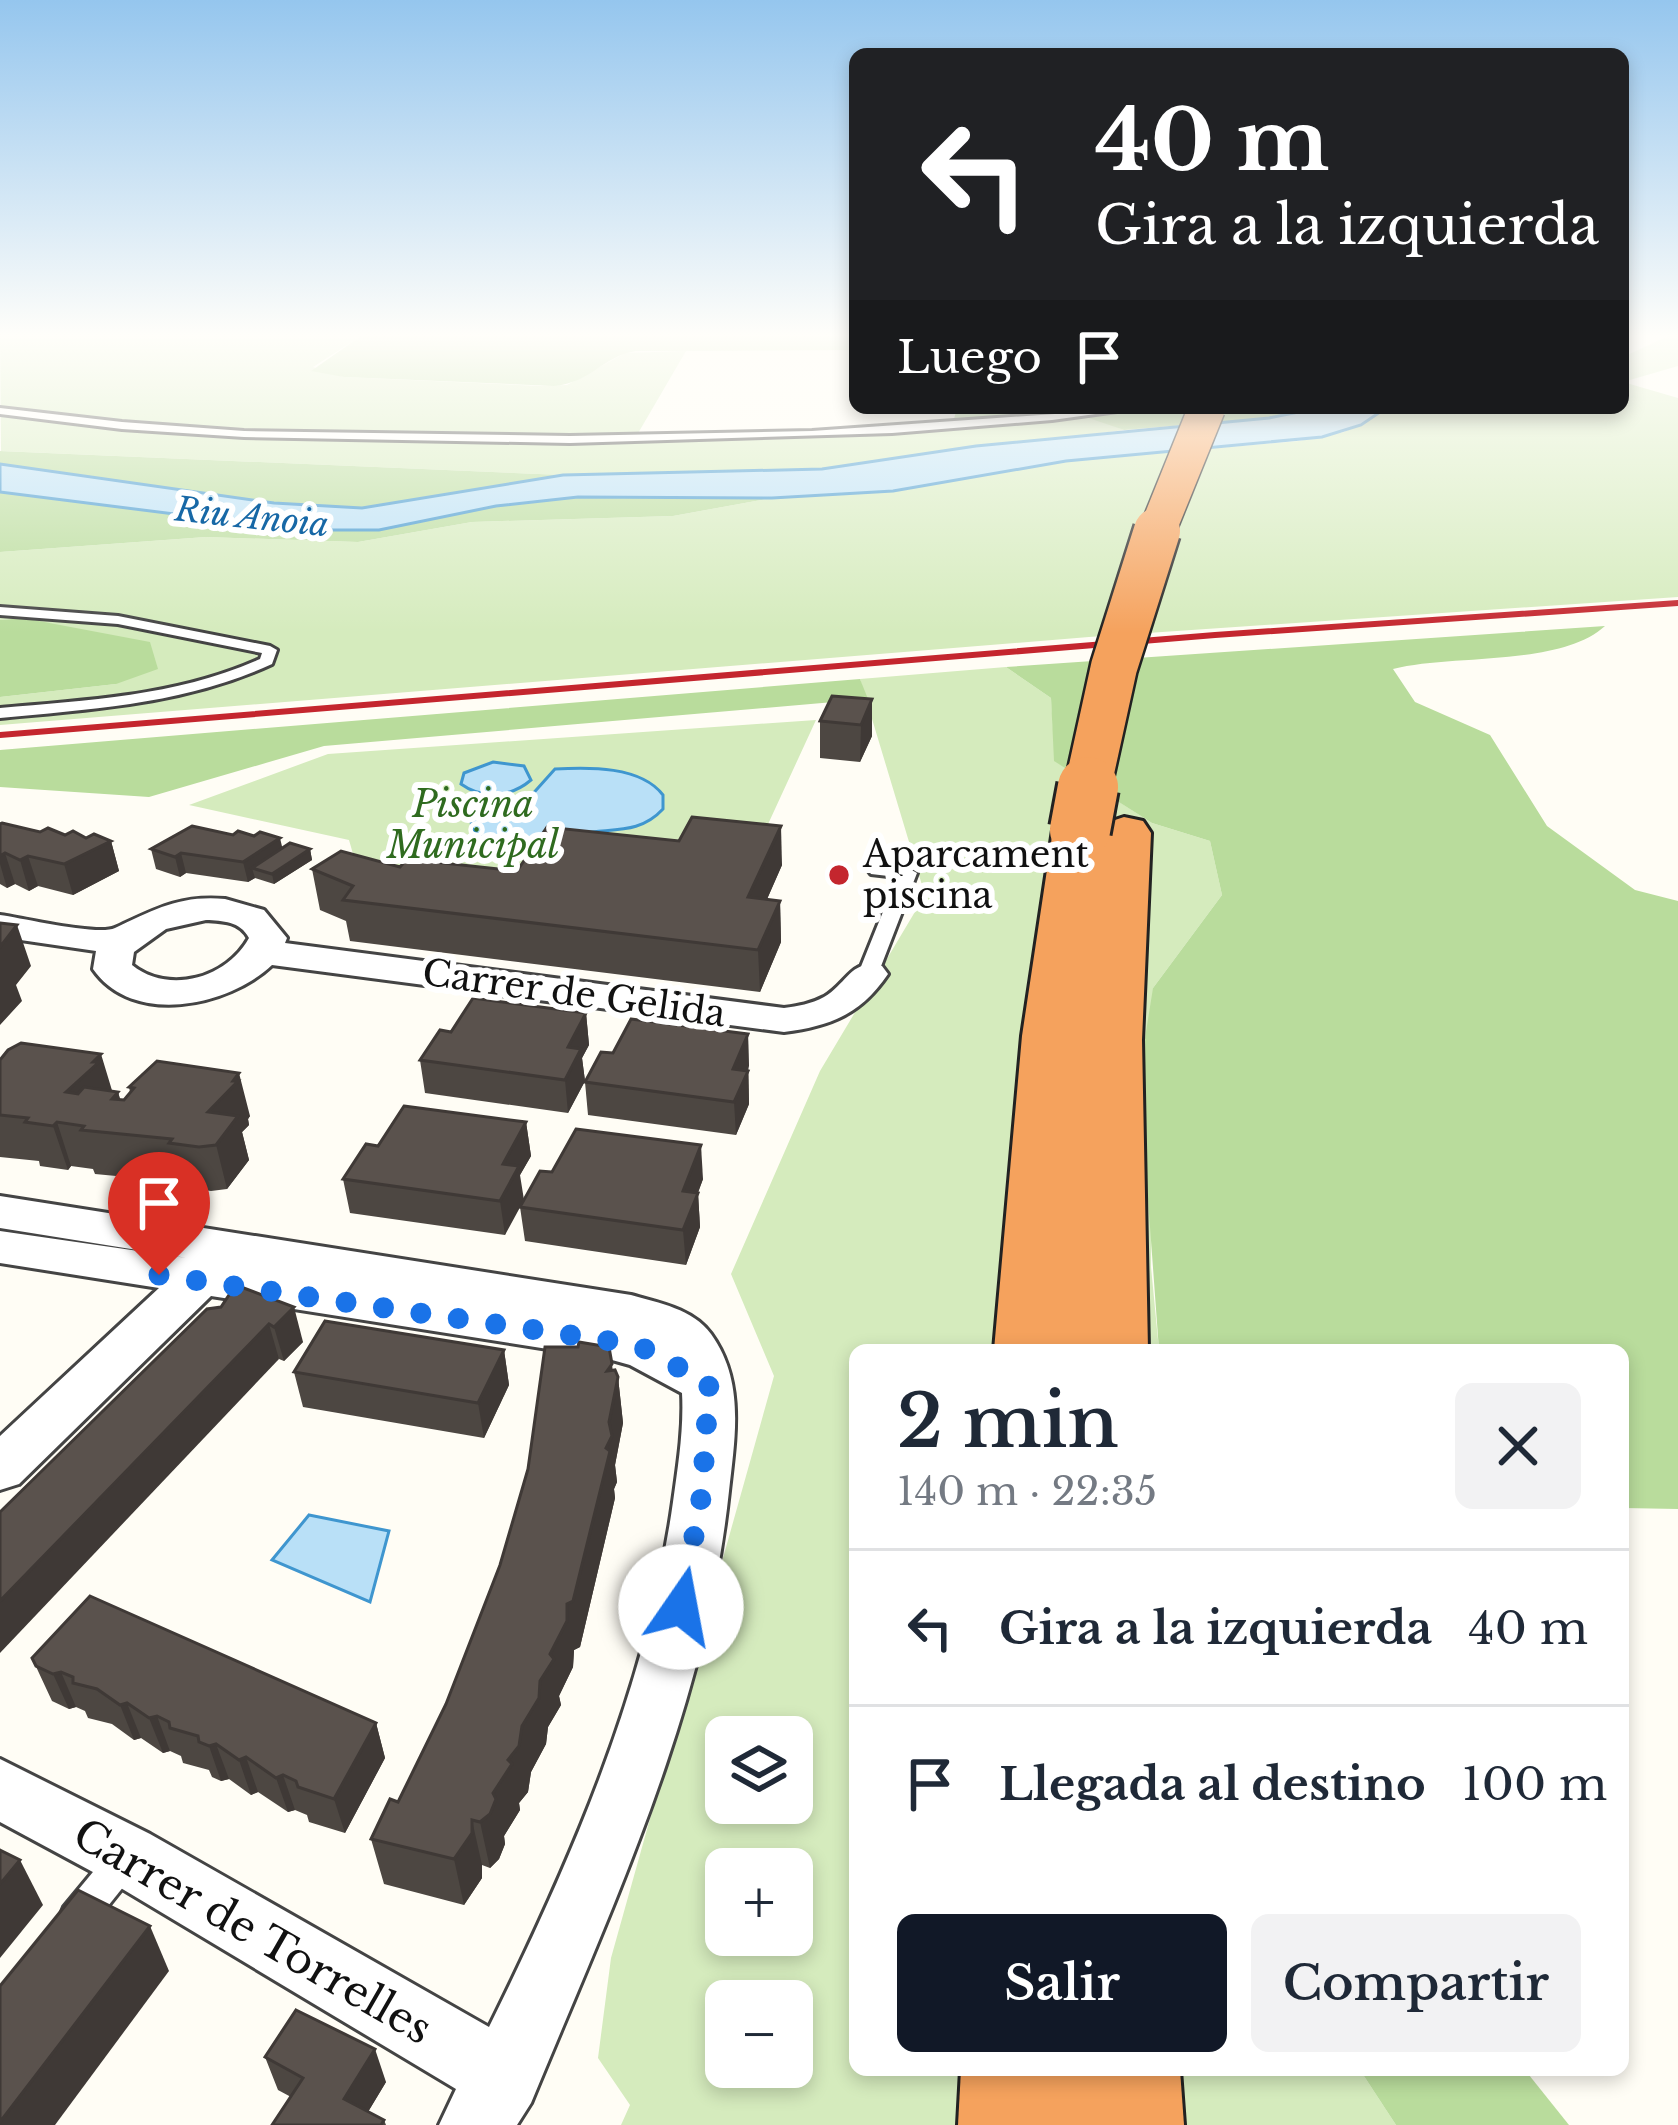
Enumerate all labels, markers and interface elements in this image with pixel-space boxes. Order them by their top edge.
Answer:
text: 40 m [1095,89,1329,193]
icon: left [897,96,1053,252]
text: Gira a la izquierda [1095,192,1599,259]
icon: arrive [1066,324,1132,390]
text: Luego [897,329,1042,385]
water label: Riu Anoia [172,488,331,545]
park label: Piscina Municipal [386,782,560,868]
place label: Aparcament piscina [862,832,1089,918]
marker: Aparcament piscina [826,862,852,888]
street label: Carrer de Gelida [420,949,728,1037]
pin [108,1152,210,1275]
icon: arrive [126,1170,192,1236]
text: 2 min [897,1377,1119,1466]
button: close [1455,1383,1581,1509]
text: 140 m · 22:35 [897,1467,1157,1516]
position arrow [618,1544,744,1670]
icon: left [897,1595,963,1661]
text: Gira a la izquierda [999,1600,1432,1656]
text: 40 m [1468,1600,1588,1656]
map controls [705,1716,813,2088]
button: layers [705,1716,813,1824]
icon: arrive [897,1751,963,1817]
text: Llegada al destino [999,1756,1426,1812]
text: 100 m [1462,1756,1607,1812]
street label: Carrer de Torrelles [64,1807,442,2055]
button: + [705,1848,813,1956]
button: Salir [897,1914,1227,2052]
button: Compartir [1251,1914,1581,2052]
button: − [705,1980,813,2088]

